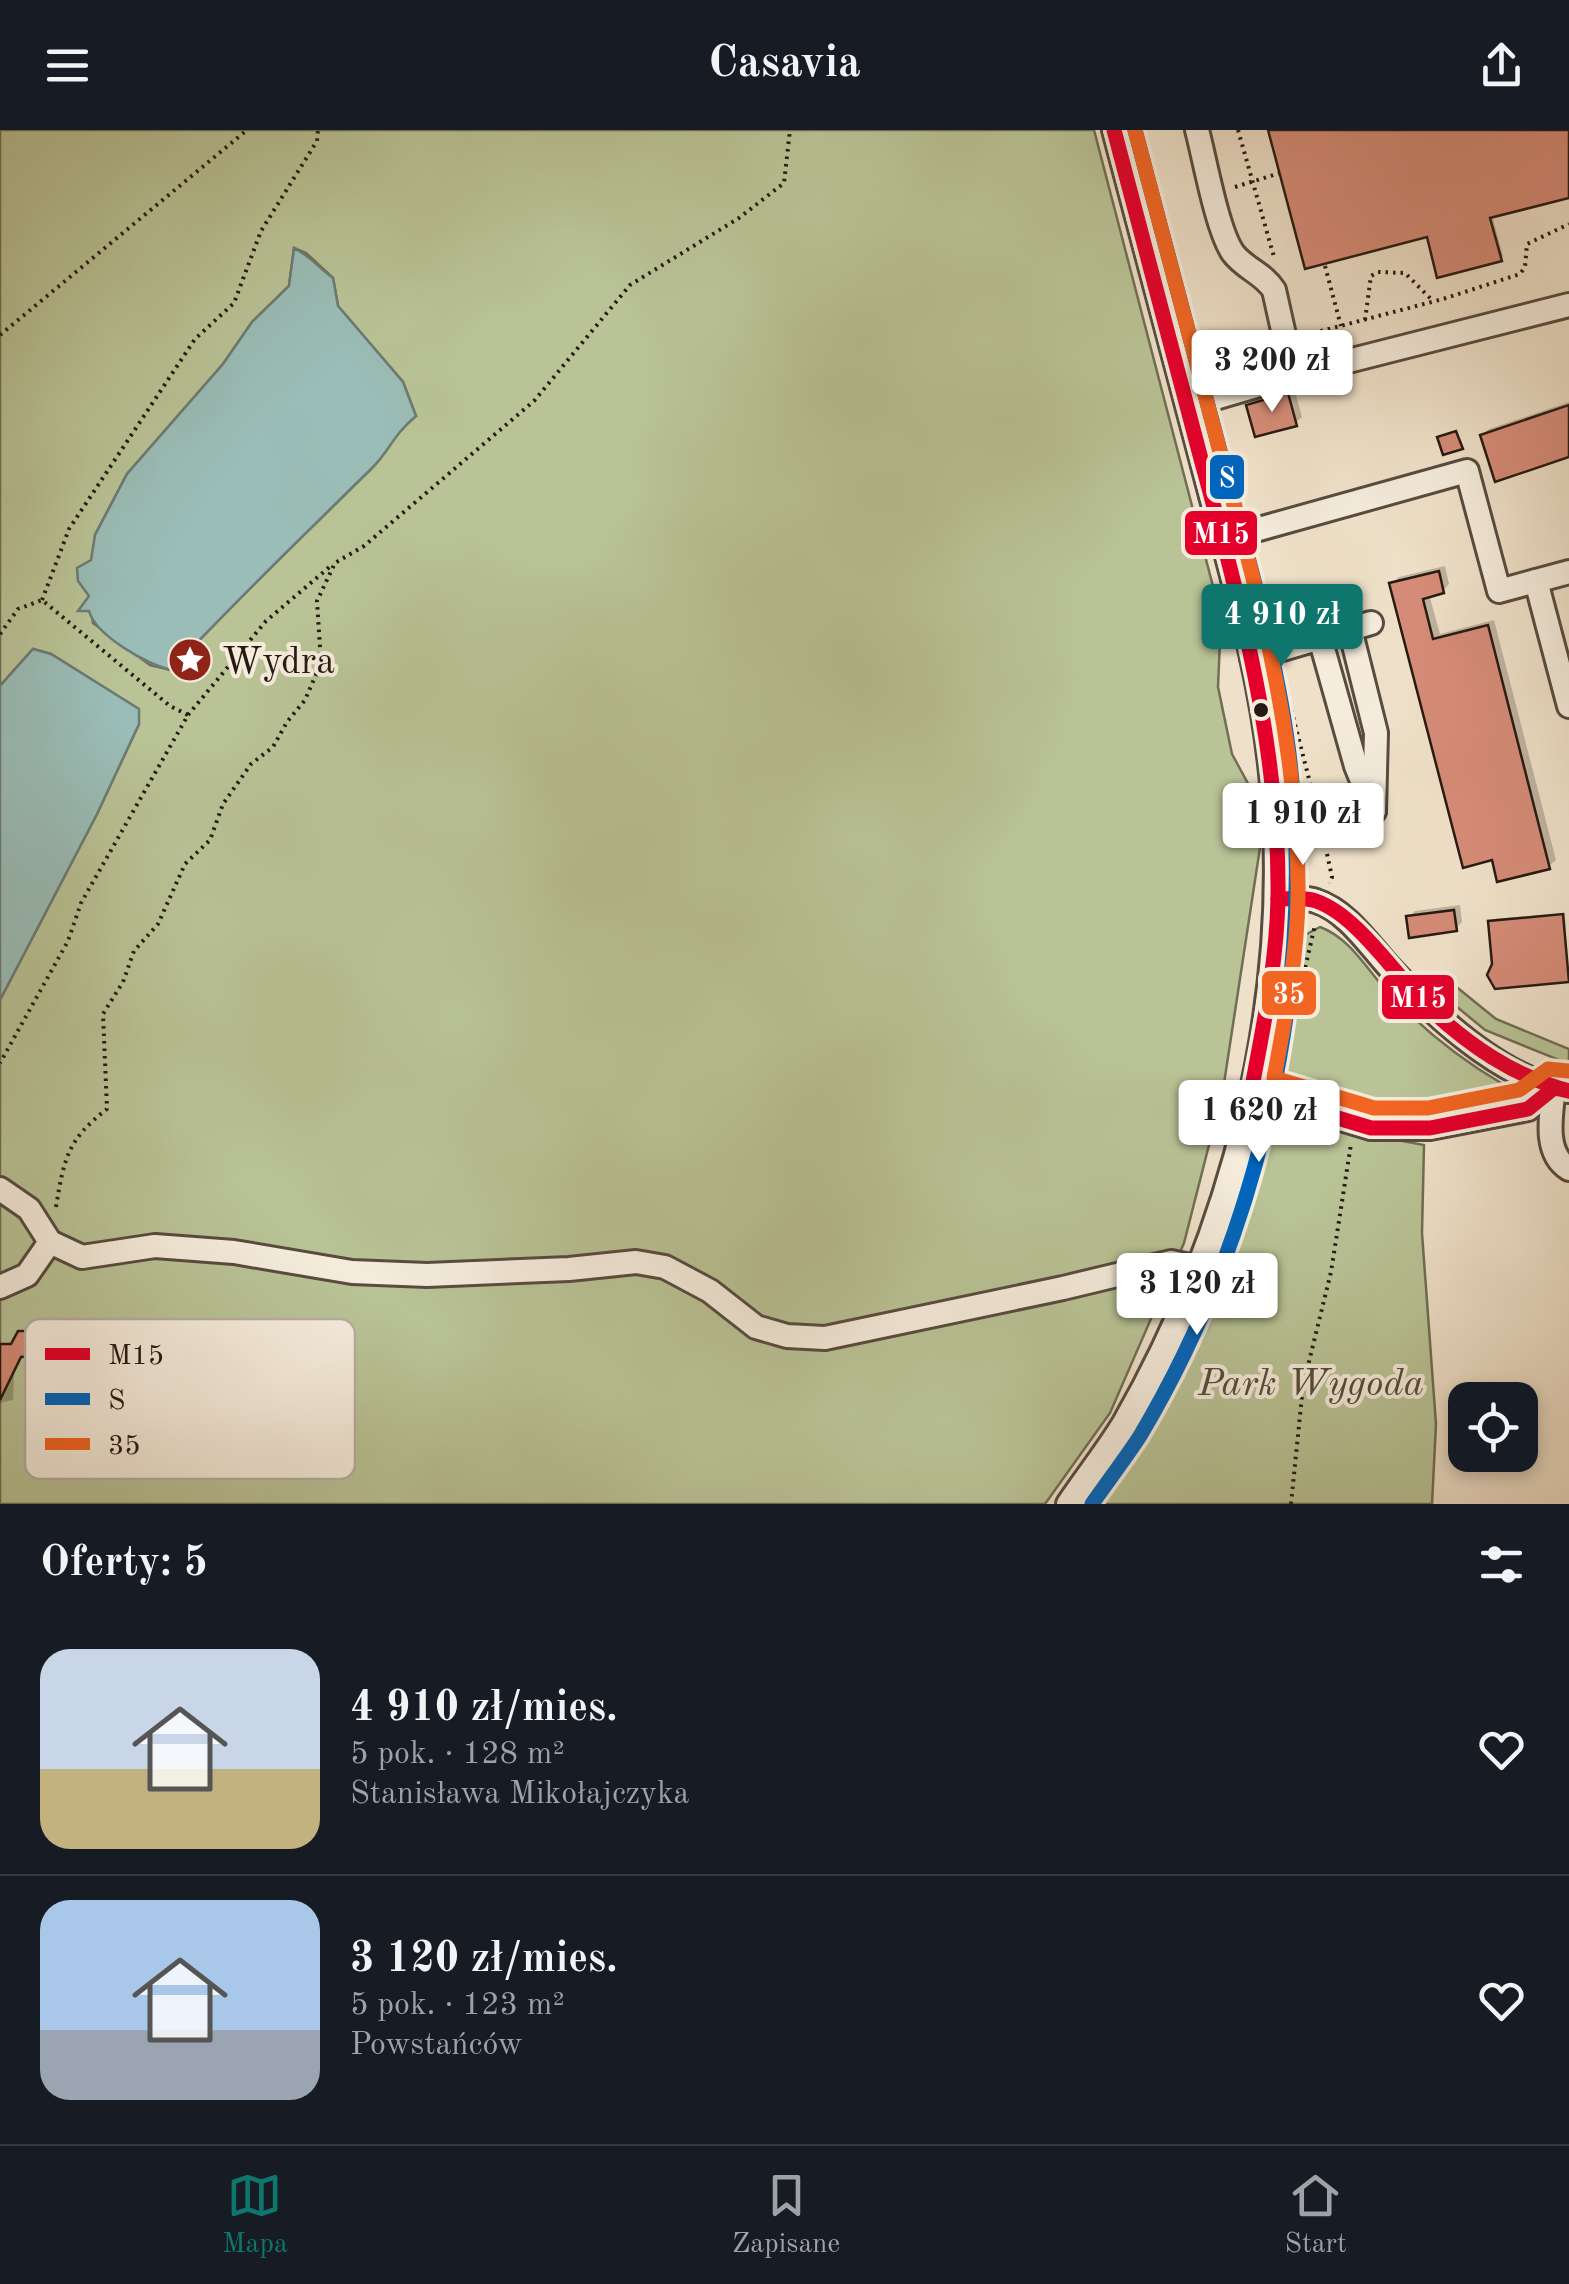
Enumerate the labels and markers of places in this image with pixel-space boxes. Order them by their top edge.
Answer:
pin: 3 200 zł [1169,330,1375,415]
pin: 4 910 zł [1179,584,1385,669]
place icon: Wydra [167,637,213,683]
place label: Wydra [222,644,335,682]
unlabelled marker [1251,700,1271,720]
pin: 1 910 zł [1200,783,1406,868]
pin: 1 620 zł [1156,1080,1362,1165]
pin: 3 120 zł [1094,1253,1300,1338]

